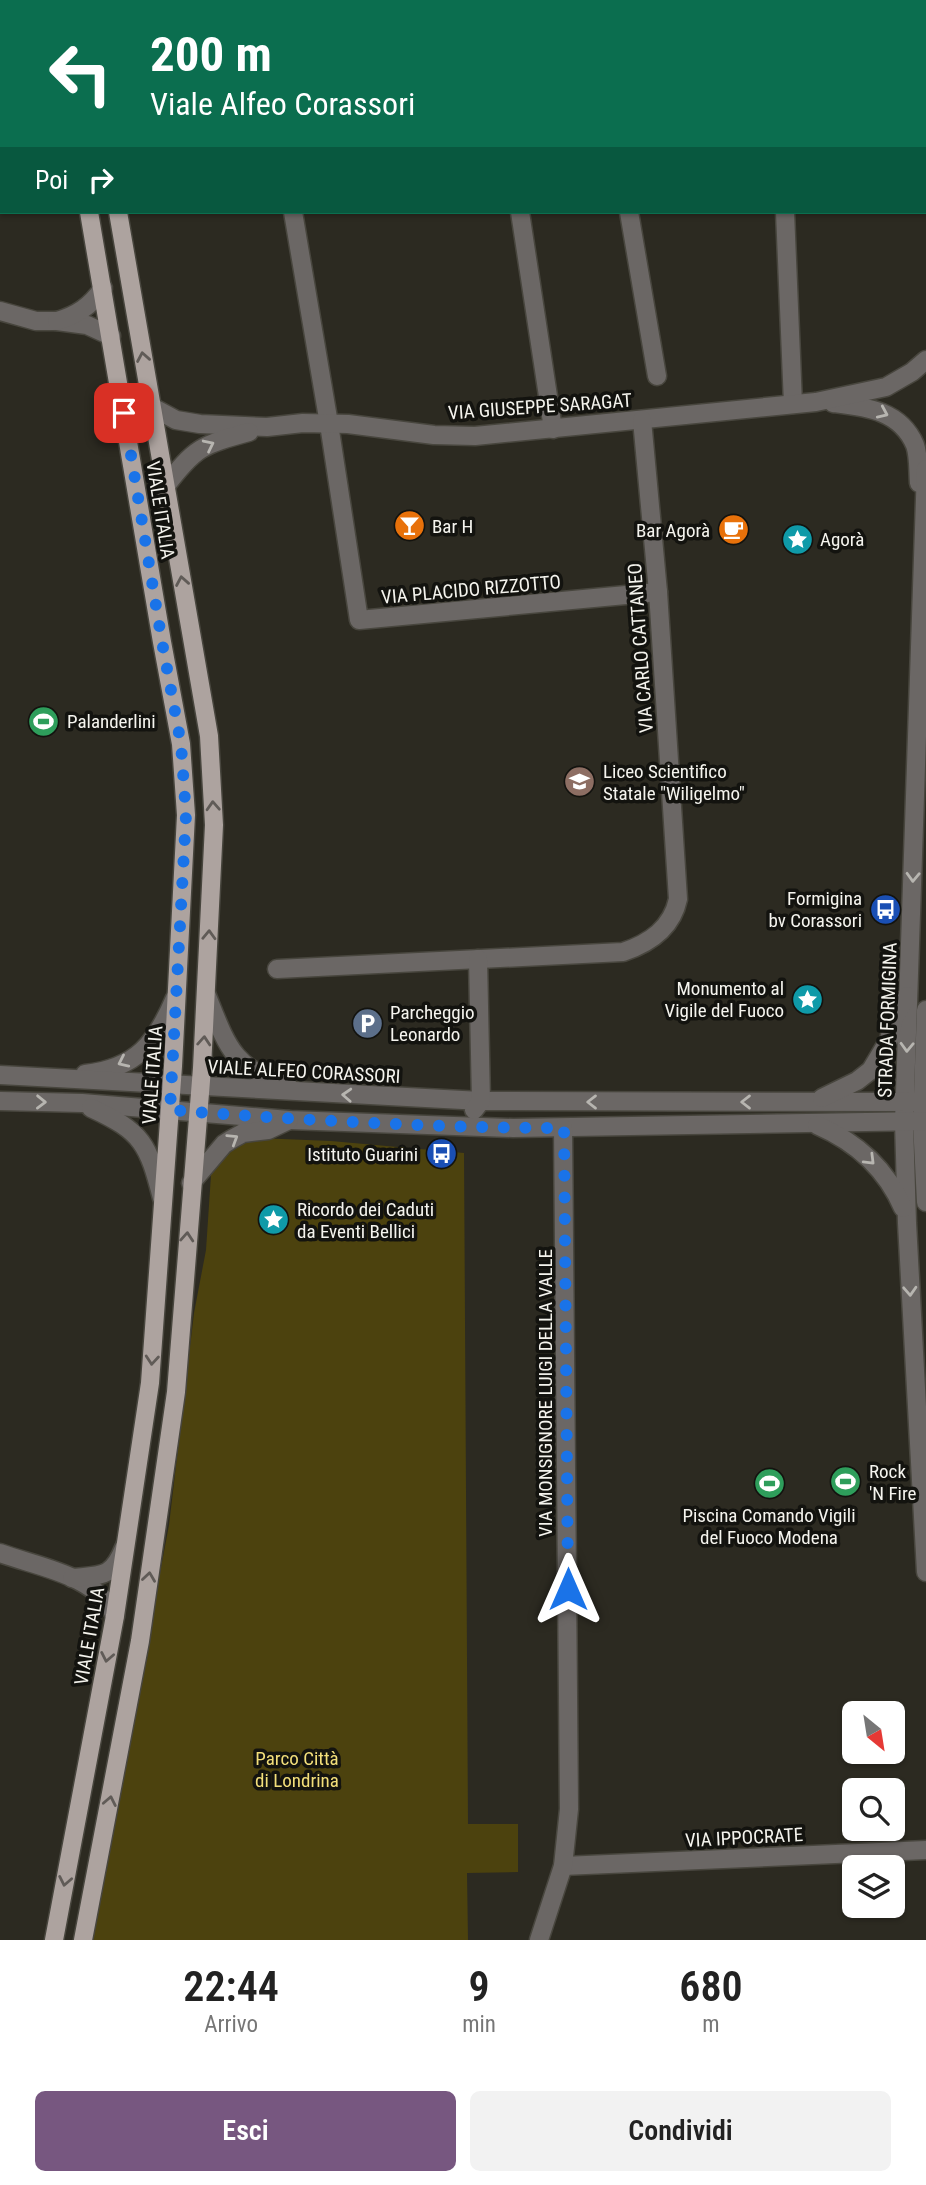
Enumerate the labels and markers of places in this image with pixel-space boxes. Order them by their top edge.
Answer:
pin [94,383,154,443]
bar icon: Bar H [392,509,426,543]
cafe icon: Bar Agorà [716,513,750,547]
place label: Bar H [432,515,473,538]
place label: Bar Agorà [636,519,710,542]
place icon: Agorà [780,522,814,556]
place label: Agorà [820,528,864,551]
sports icon: Palanderlini [27,704,61,738]
place label: Palanderlini [67,710,156,733]
place label: Liceo Scientifico Statale "Wiligelmo" [603,760,745,805]
school or university icon: Liceo Scientifico Statale "Wiligelmo" [563,765,597,799]
place label: Formigina bv Corassori [768,887,862,932]
bus stop icon: Formigina bv Corassori [868,892,902,926]
place label: Monumento al Vigile del Fuoco [665,977,784,1022]
place icon: Monumento al Vigile del Fuoco [790,982,824,1016]
place label: Parcheggio Leonardo [390,1001,475,1046]
parking icon: Parcheggio Leonardo [350,1006,384,1040]
bus stop icon: Istituto Guarini [424,1137,458,1171]
place label: Istituto Guarini [307,1143,418,1166]
place label: Ricordo dei Caduti da Eventi Bellici [297,1198,434,1243]
place icon: Ricordo dei Caduti da Eventi Bellici [257,1203,291,1237]
place label: Rock 'N Fire [869,1460,917,1505]
sports icon: Rock 'N Fire [829,1465,863,1499]
sports icon: Piscina Comando Vigili del Fuoco Modena [752,1467,786,1501]
place label: Piscina Comando Vigili del Fuoco Modena [682,1504,856,1549]

